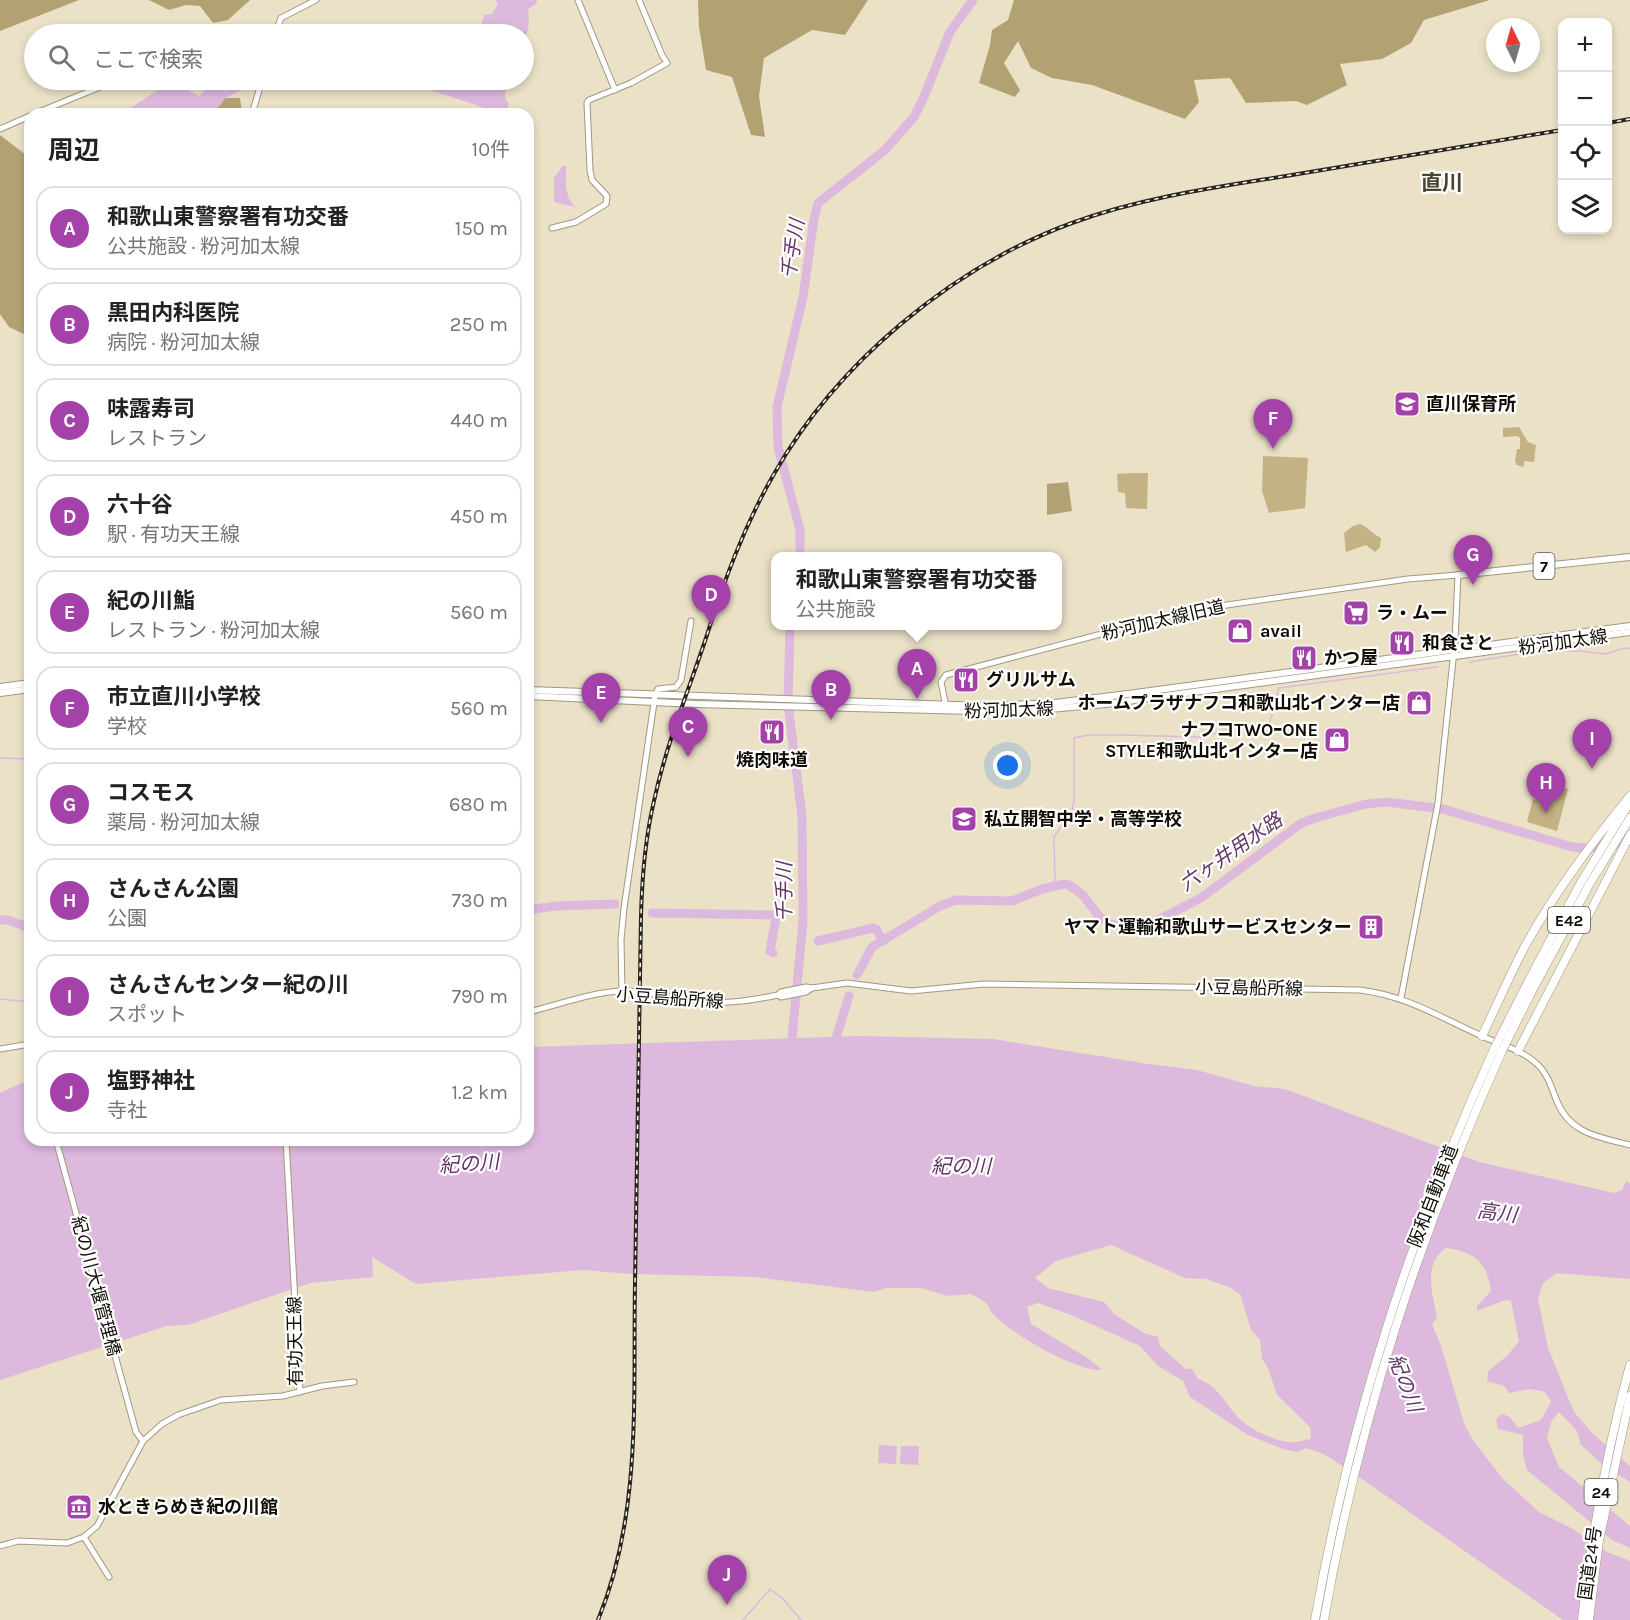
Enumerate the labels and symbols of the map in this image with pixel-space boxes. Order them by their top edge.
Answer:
north arrow [1486,18,1540,72]
district label: 直川 [1421,171,1463,195]
water label: 千手川 [777,216,809,280]
school or university icon: 直川保育所 [1392,389,1422,419]
place label: 直川保育所 [1426,393,1516,415]
pin: F [1254,400,1292,449]
pin: G [1454,536,1492,585]
road number: 7 [1534,553,1554,579]
pin: D [692,576,730,625]
street label: 粉河加太線旧道 [1099,595,1227,645]
supermarket icon: ラ・ムー [1341,598,1371,628]
place label: ラ・ムー [1376,602,1448,624]
shop icon: avail [1225,616,1255,646]
place label: avail [1260,620,1302,642]
street label: 粉河加太線 [1517,625,1609,659]
restaurant icon: 和食さと [1387,628,1417,658]
place label: 和食さと [1422,632,1494,654]
restaurant icon: かつ屋 [1289,643,1319,673]
place label: かつ屋 [1324,647,1378,669]
pin: A [898,650,936,699]
restaurant icon: グリルサム [951,665,981,695]
place label: グリルサム [986,669,1076,691]
pin: B [812,670,850,720]
pin: E [582,674,620,723]
shop icon: ホームプラザナフコ和歌山北インター店 [1404,688,1434,718]
place label: ホームプラザナフコ和歌山北インター店 [1078,692,1400,714]
street label: 粉河加太線 [964,697,1054,723]
pin: C [668,708,708,757]
restaurant icon: 焼肉味道 [757,717,787,747]
place label: ナフコTWOｰONE STYLE和歌山北インター店 [1105,719,1318,762]
pin: I [1572,720,1612,769]
shop icon: ナフコTWOｰONE STYLE和歌山北インター店 [1322,725,1352,755]
place label: 焼肉味道 [736,749,808,771]
your location [993,751,1022,780]
pin: H [1526,764,1566,813]
school or university icon: 私立開智中学・高等学校 [949,804,979,834]
water label: 六ヶ井用水路 [1175,807,1288,896]
place label: 私立開智中学・高等学校 [984,808,1182,830]
water label: 千手川 [773,860,796,922]
road number: E42 [1548,907,1590,933]
building icon: ヤマト運輸和歌山サービスセンター [1356,912,1386,942]
place label: ヤマト運輸和歌山サービスセンター [1064,916,1352,938]
street label: 小豆島船所線 [1195,976,1303,1000]
street label: 小豆島船所線 [615,983,725,1013]
street label: 阪和自動車道 [1403,1142,1463,1250]
water label: 紀の川 [438,1150,502,1178]
water label: 紀の川 [931,1155,993,1178]
water label: 高川 [1476,1199,1520,1227]
street label: 紀の川大堰管理橋 [67,1214,125,1358]
street label: 有功天王線 [283,1296,307,1386]
water label: 紀の川 [1384,1351,1427,1417]
road number: 24 [1584,1479,1618,1505]
museum icon: 水ときらめき紀の川館 [64,1492,94,1522]
place label: 水ときらめき紀の川館 [98,1496,278,1518]
street label: 国道24号 [1574,1525,1606,1601]
pin: J [708,1556,746,1605]

